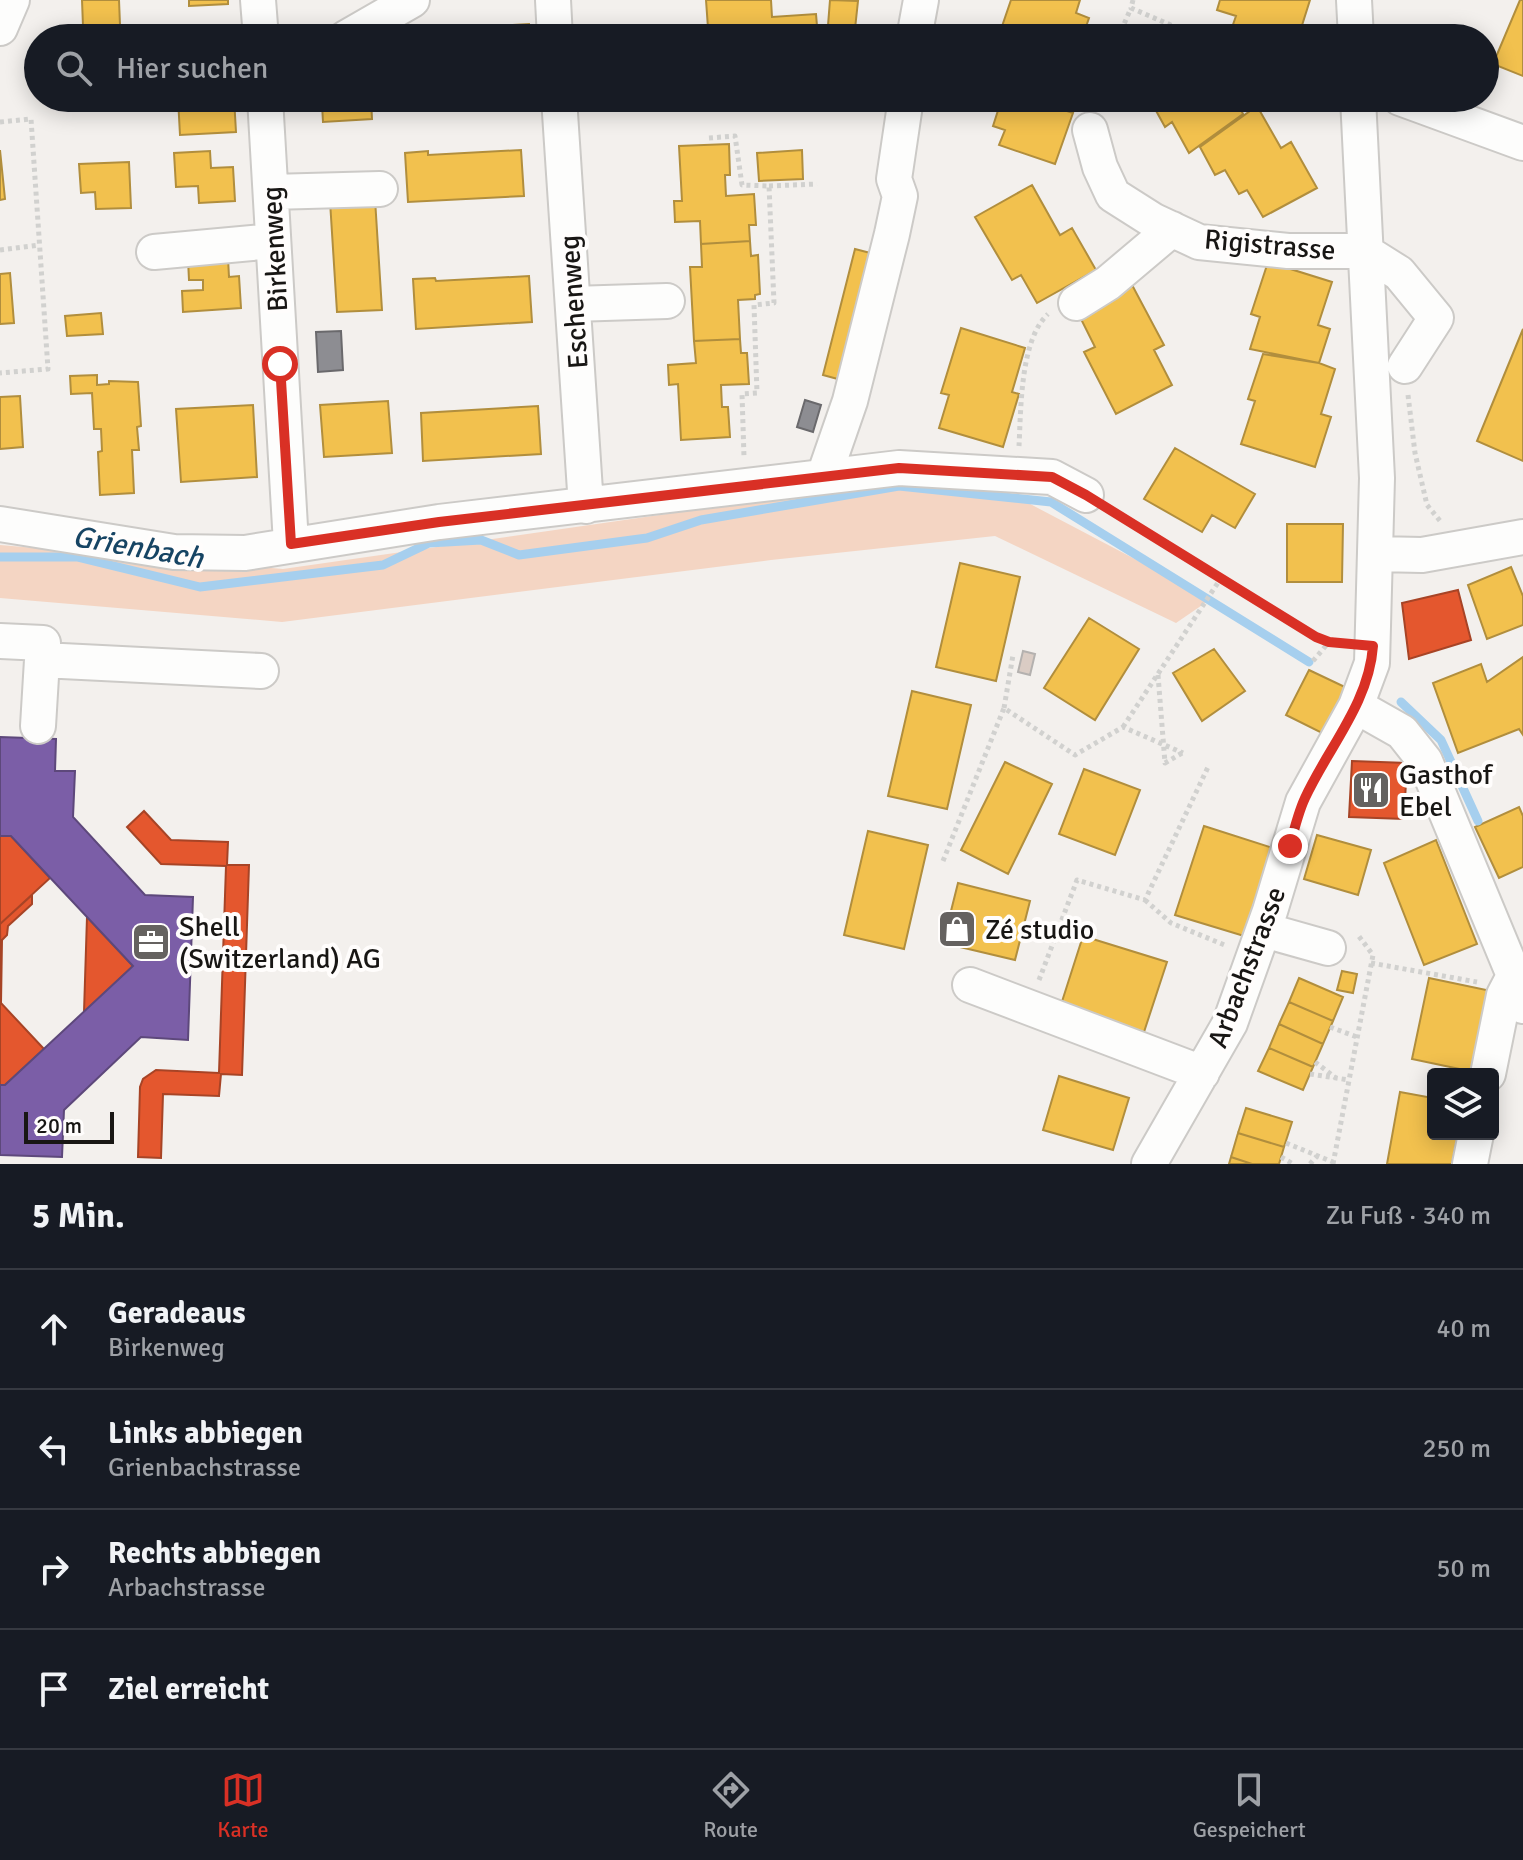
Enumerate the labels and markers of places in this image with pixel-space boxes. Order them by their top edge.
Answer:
place label: Gasthof Ebel [1399,758,1494,824]
restaurant icon: Gasthof Ebel [1350,769,1392,811]
shop icon: Zé studio [936,908,978,950]
place label: Shell (Switzerland) AG [179,910,381,976]
place label: Zé studio [985,913,1094,947]
office icon: Shell (Switzerland) AG [130,921,172,963]

